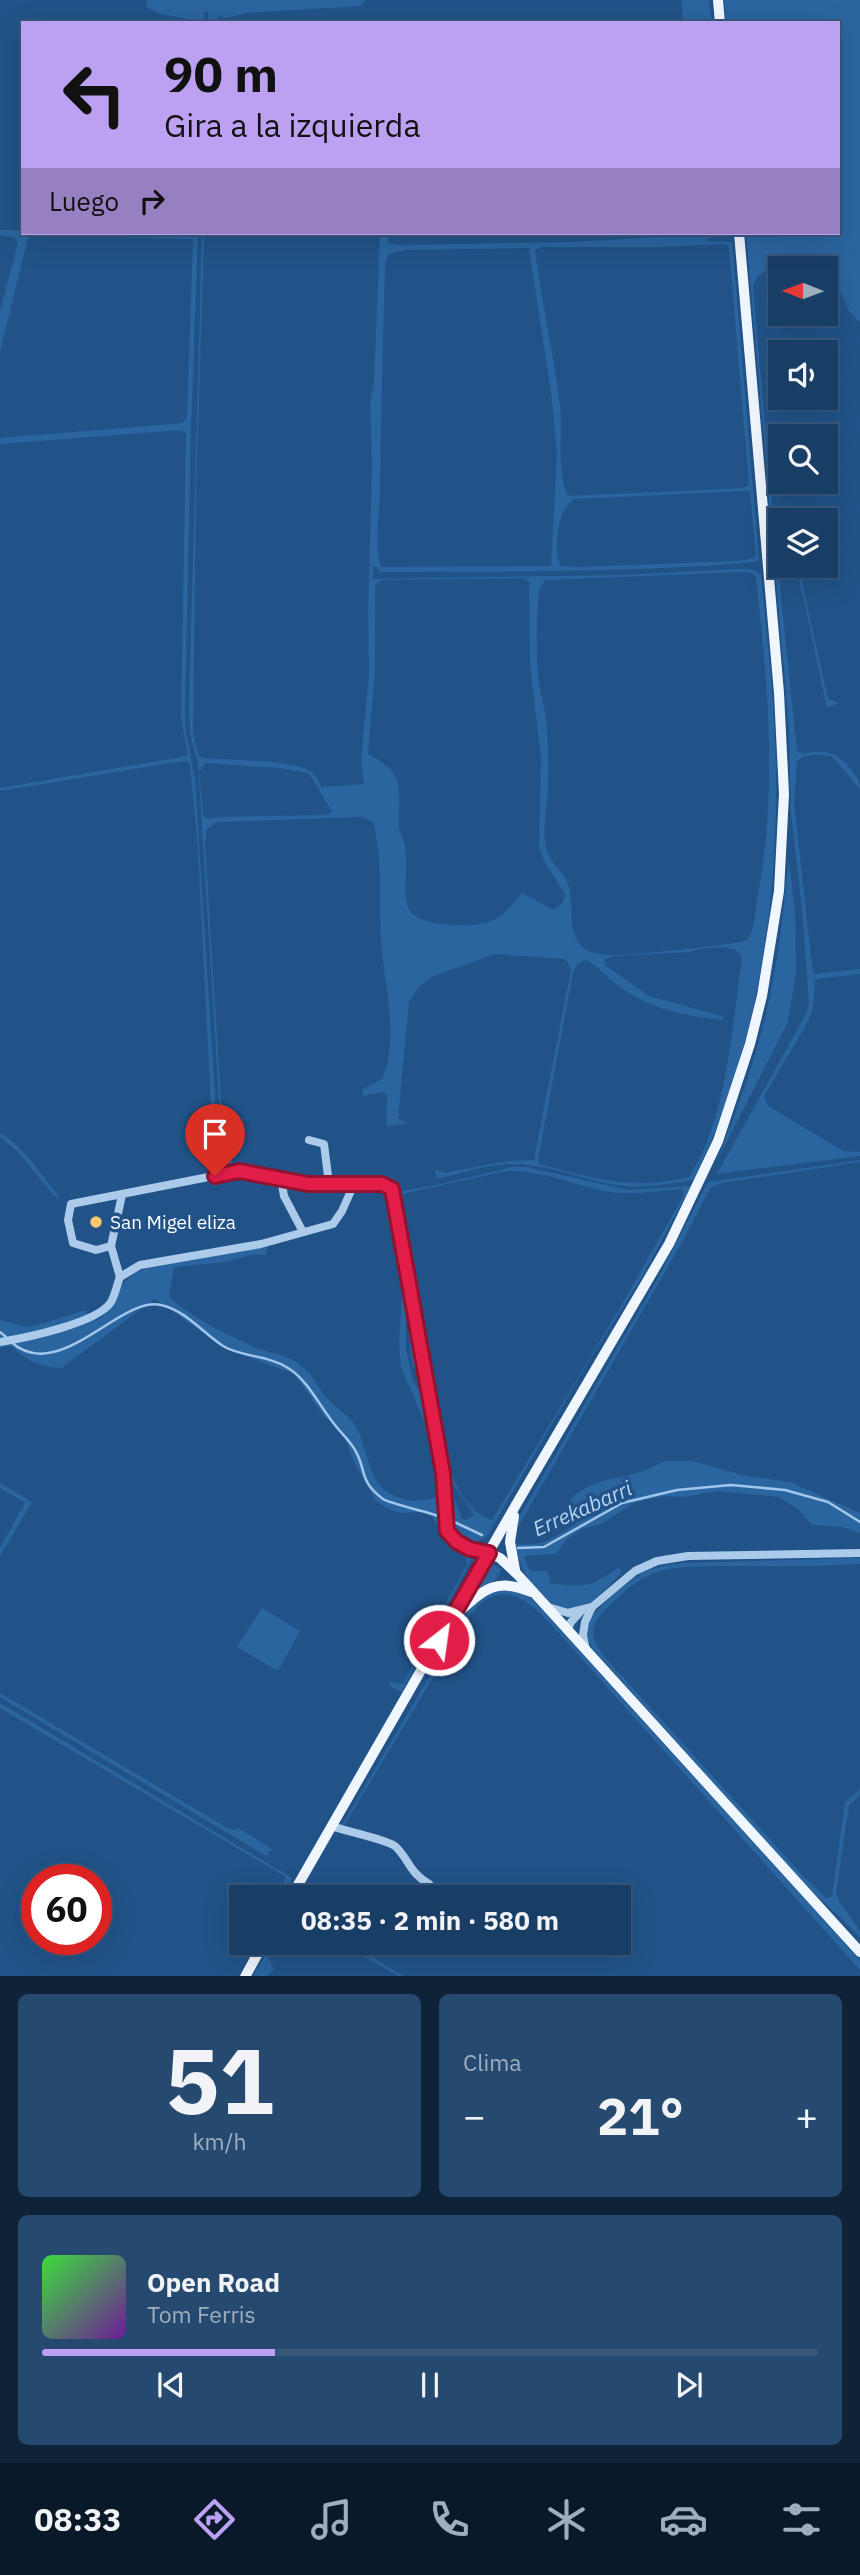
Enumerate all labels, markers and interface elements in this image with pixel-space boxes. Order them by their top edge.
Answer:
text: 90 m [164,42,278,105]
icon: left [49,49,140,140]
text: Gira a la izquierda [164,104,421,146]
icon: right [133,182,171,220]
text: Luego [49,184,119,218]
north arrow [768,256,838,326]
map controls [768,256,838,578]
button: sound [768,340,838,410]
button: search [768,424,838,494]
button: layers [768,508,838,578]
pin [185,1104,245,1176]
icon: arrive [196,1115,234,1153]
place label: San Migel eliza [110,1210,236,1234]
marker: San Migel eliza [88,1214,104,1230]
water label: Errekabarri [528,1474,636,1542]
position arrow [402,1603,476,1677]
speed limit sign: 60 [21,1864,112,1955]
text: 08:35 · 2 min · 580 m [301,1903,559,1937]
text: 51 [165,2021,274,2139]
text: Clima [463,2047,522,2077]
text: 21° [597,2082,684,2149]
text: − [463,2091,486,2140]
text: + [795,2091,818,2140]
text: km/h [192,2126,247,2156]
text: Open Road [147,2265,280,2299]
text: Tom Ferris [147,2299,256,2329]
icon: previous [152,2366,190,2404]
icon: pause [411,2366,449,2404]
icon: next [670,2366,708,2404]
icon: directions [190,2495,239,2544]
icon: music [307,2495,356,2544]
icon: phone [425,2495,474,2544]
icon: climate [542,2495,591,2544]
icon: car [659,2495,708,2544]
icon: filters [777,2495,826,2544]
text: 08:33 [34,2498,122,2540]

